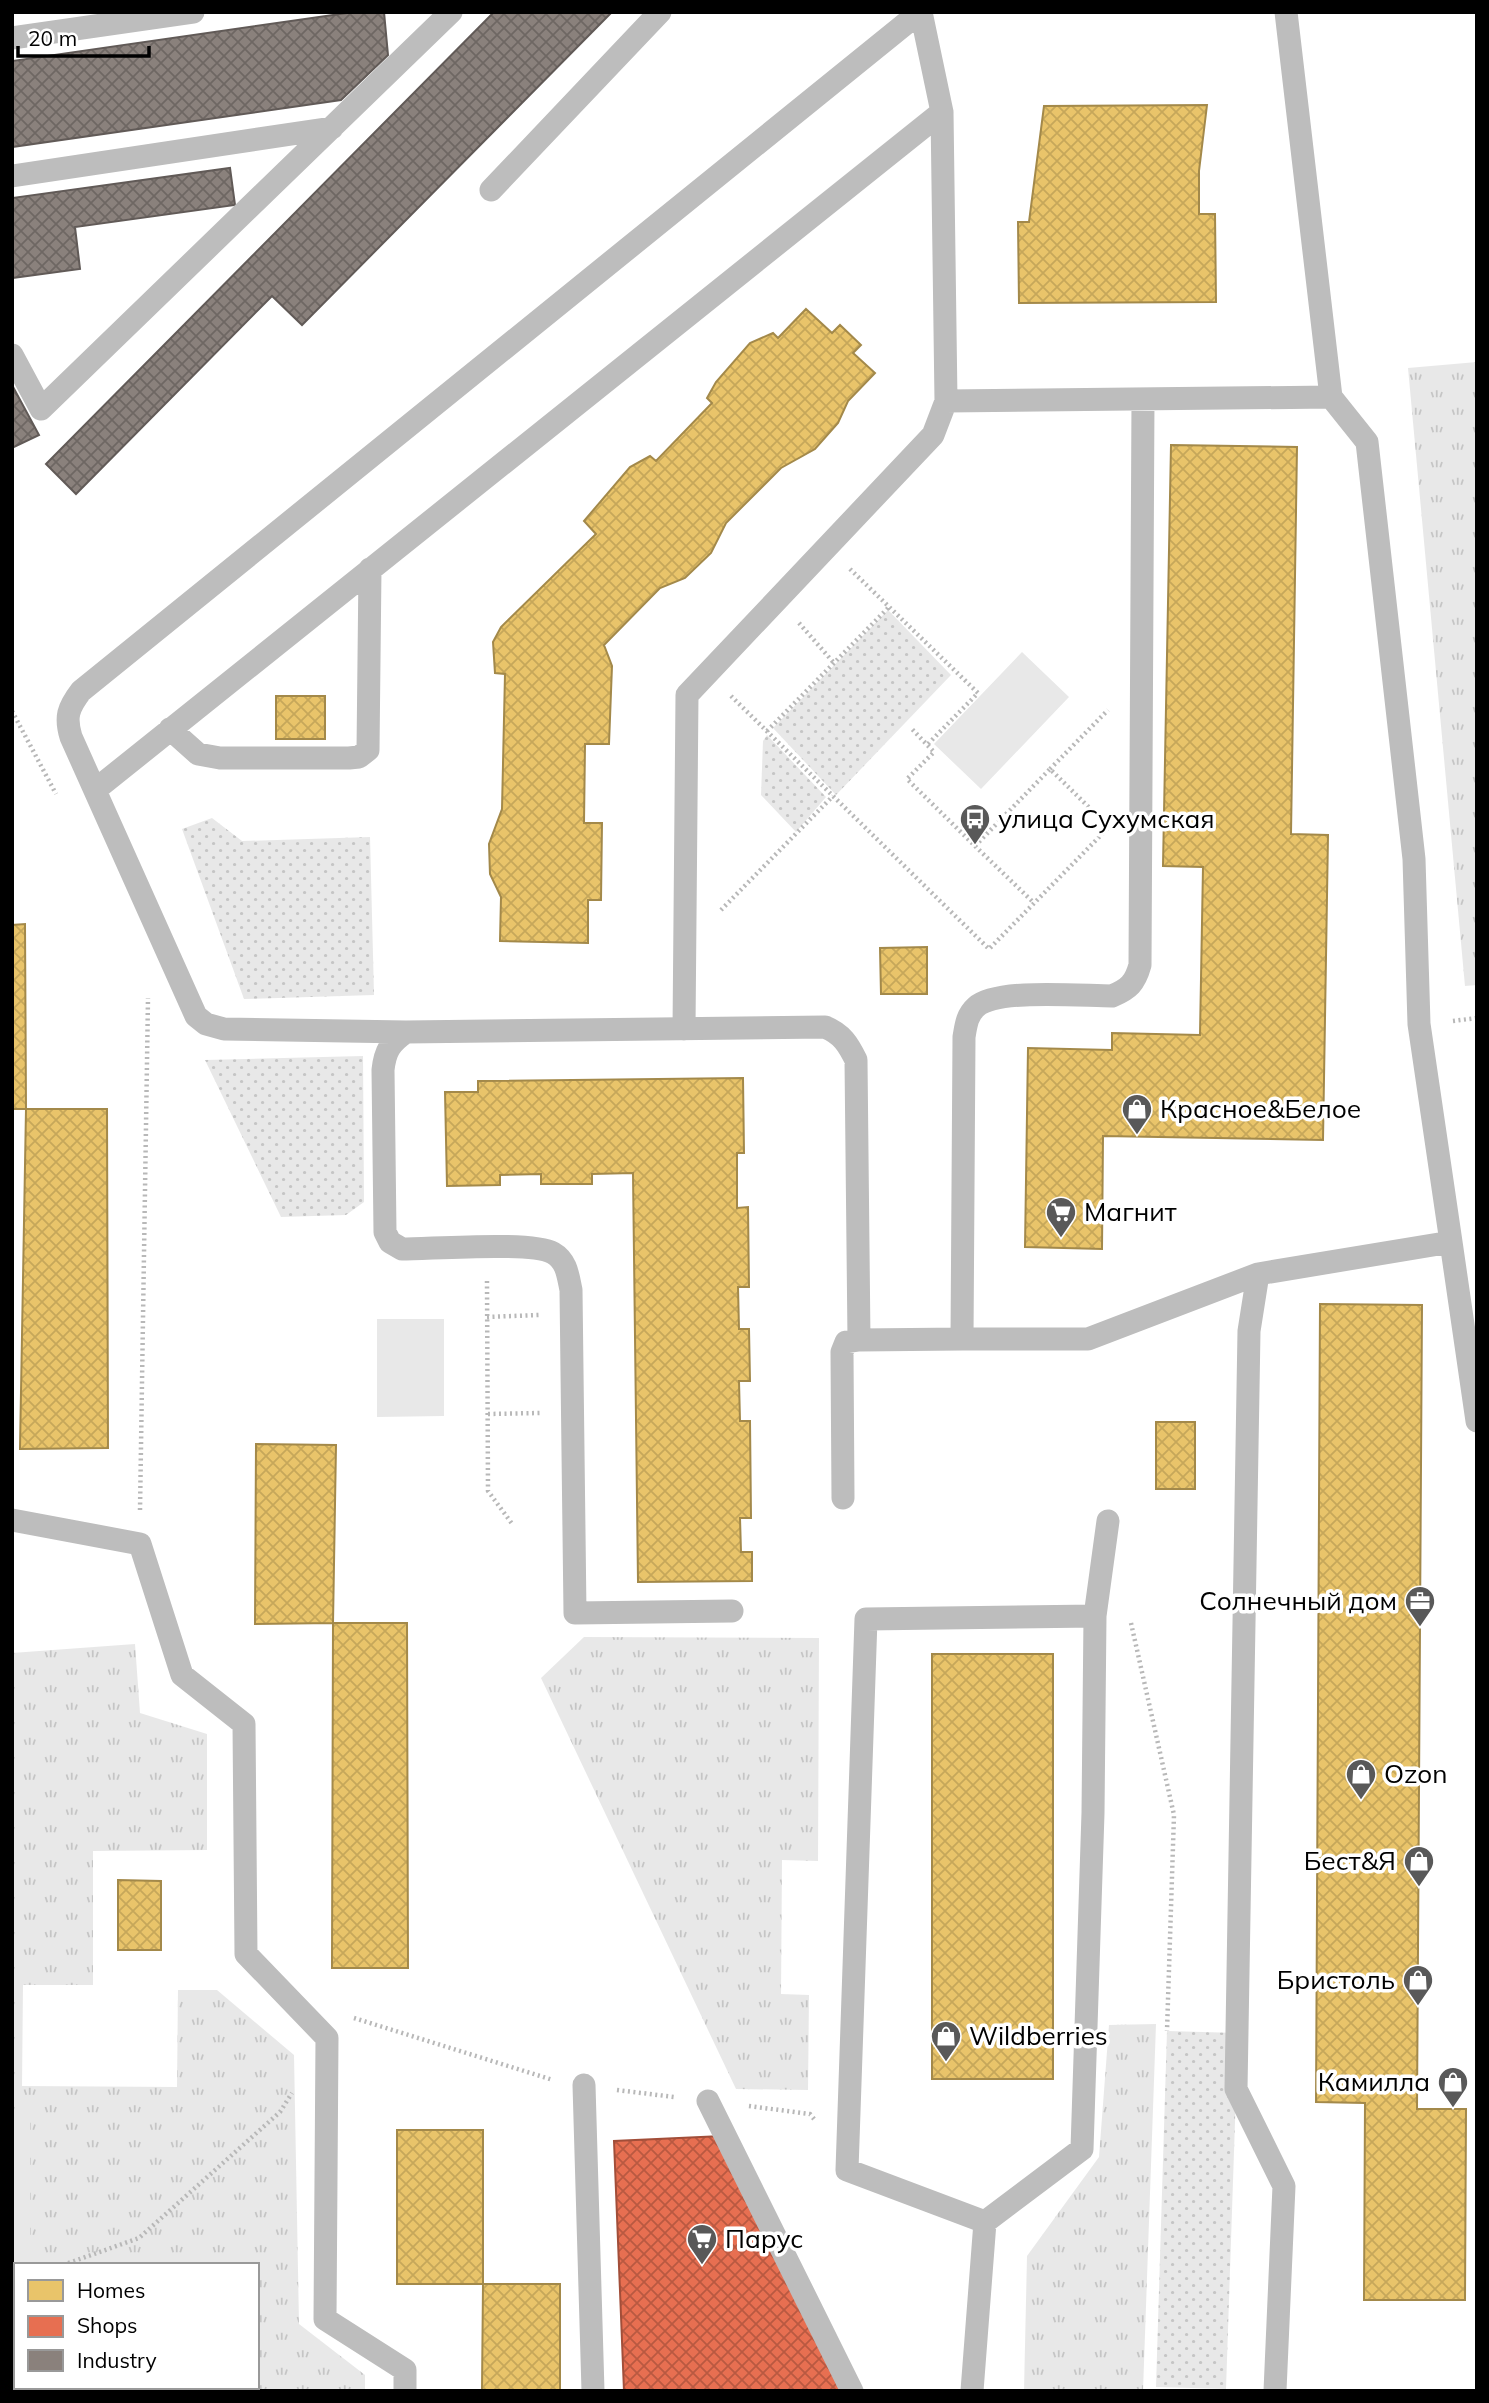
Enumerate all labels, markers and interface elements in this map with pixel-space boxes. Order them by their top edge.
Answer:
scale bar [18,14,149,58]
text: 20 m [28,25,77,51]
bus stop icon: улица Сухумская [958,802,992,846]
place label: улица Сухумская [998,802,1215,835]
shop icon: Красное&Белое [1120,1092,1154,1136]
place label: Красное&Белое [1160,1092,1361,1125]
supermarket icon: Магнит [1044,1195,1078,1239]
place label: Магнит [1084,1195,1177,1228]
place label: Солнечный дом [1199,1584,1397,1617]
office icon: Солнечный дом [1403,1584,1437,1628]
shop icon: Ozon [1344,1757,1378,1801]
place label: Ozon [1384,1757,1447,1790]
place label: Бест&Я [1304,1844,1396,1877]
shop icon: Бест&Я [1402,1844,1436,1888]
place label: Бристоль [1277,1963,1395,1996]
shop icon: Бристоль [1401,1963,1435,2007]
shop icon: Wildberries [929,2019,963,2063]
place label: Wildberries [969,2019,1108,2052]
place label: Камилла [1318,2065,1430,2098]
shop icon: Камилла [1436,2065,1470,2109]
supermarket icon: Парус [685,2222,719,2266]
place label: Парус [725,2222,803,2255]
legend [14,2263,259,2389]
text: Homes [77,2277,145,2303]
text: Shops [77,2312,137,2338]
text: Industry [77,2347,157,2373]

